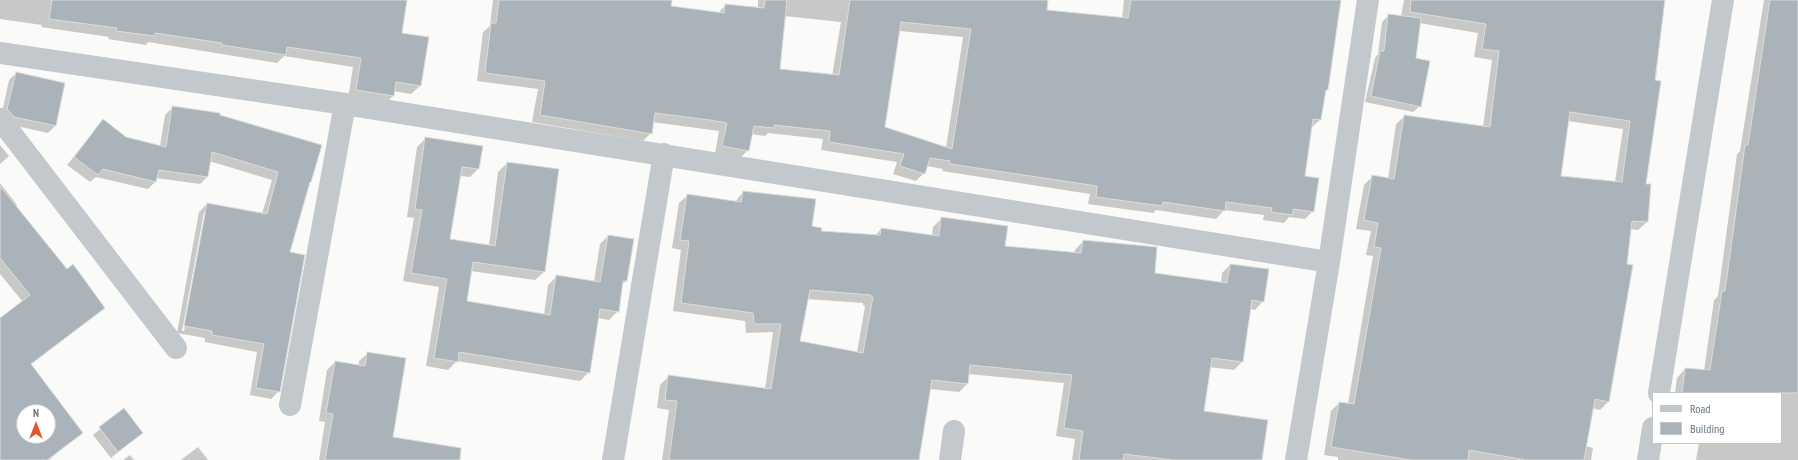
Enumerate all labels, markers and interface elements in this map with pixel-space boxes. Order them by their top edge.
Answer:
legend [1652,392,1782,444]
text: Road [1690,401,1710,416]
north arrow [16,404,56,444]
text: N [33,406,39,420]
text: Building [1690,421,1725,436]

